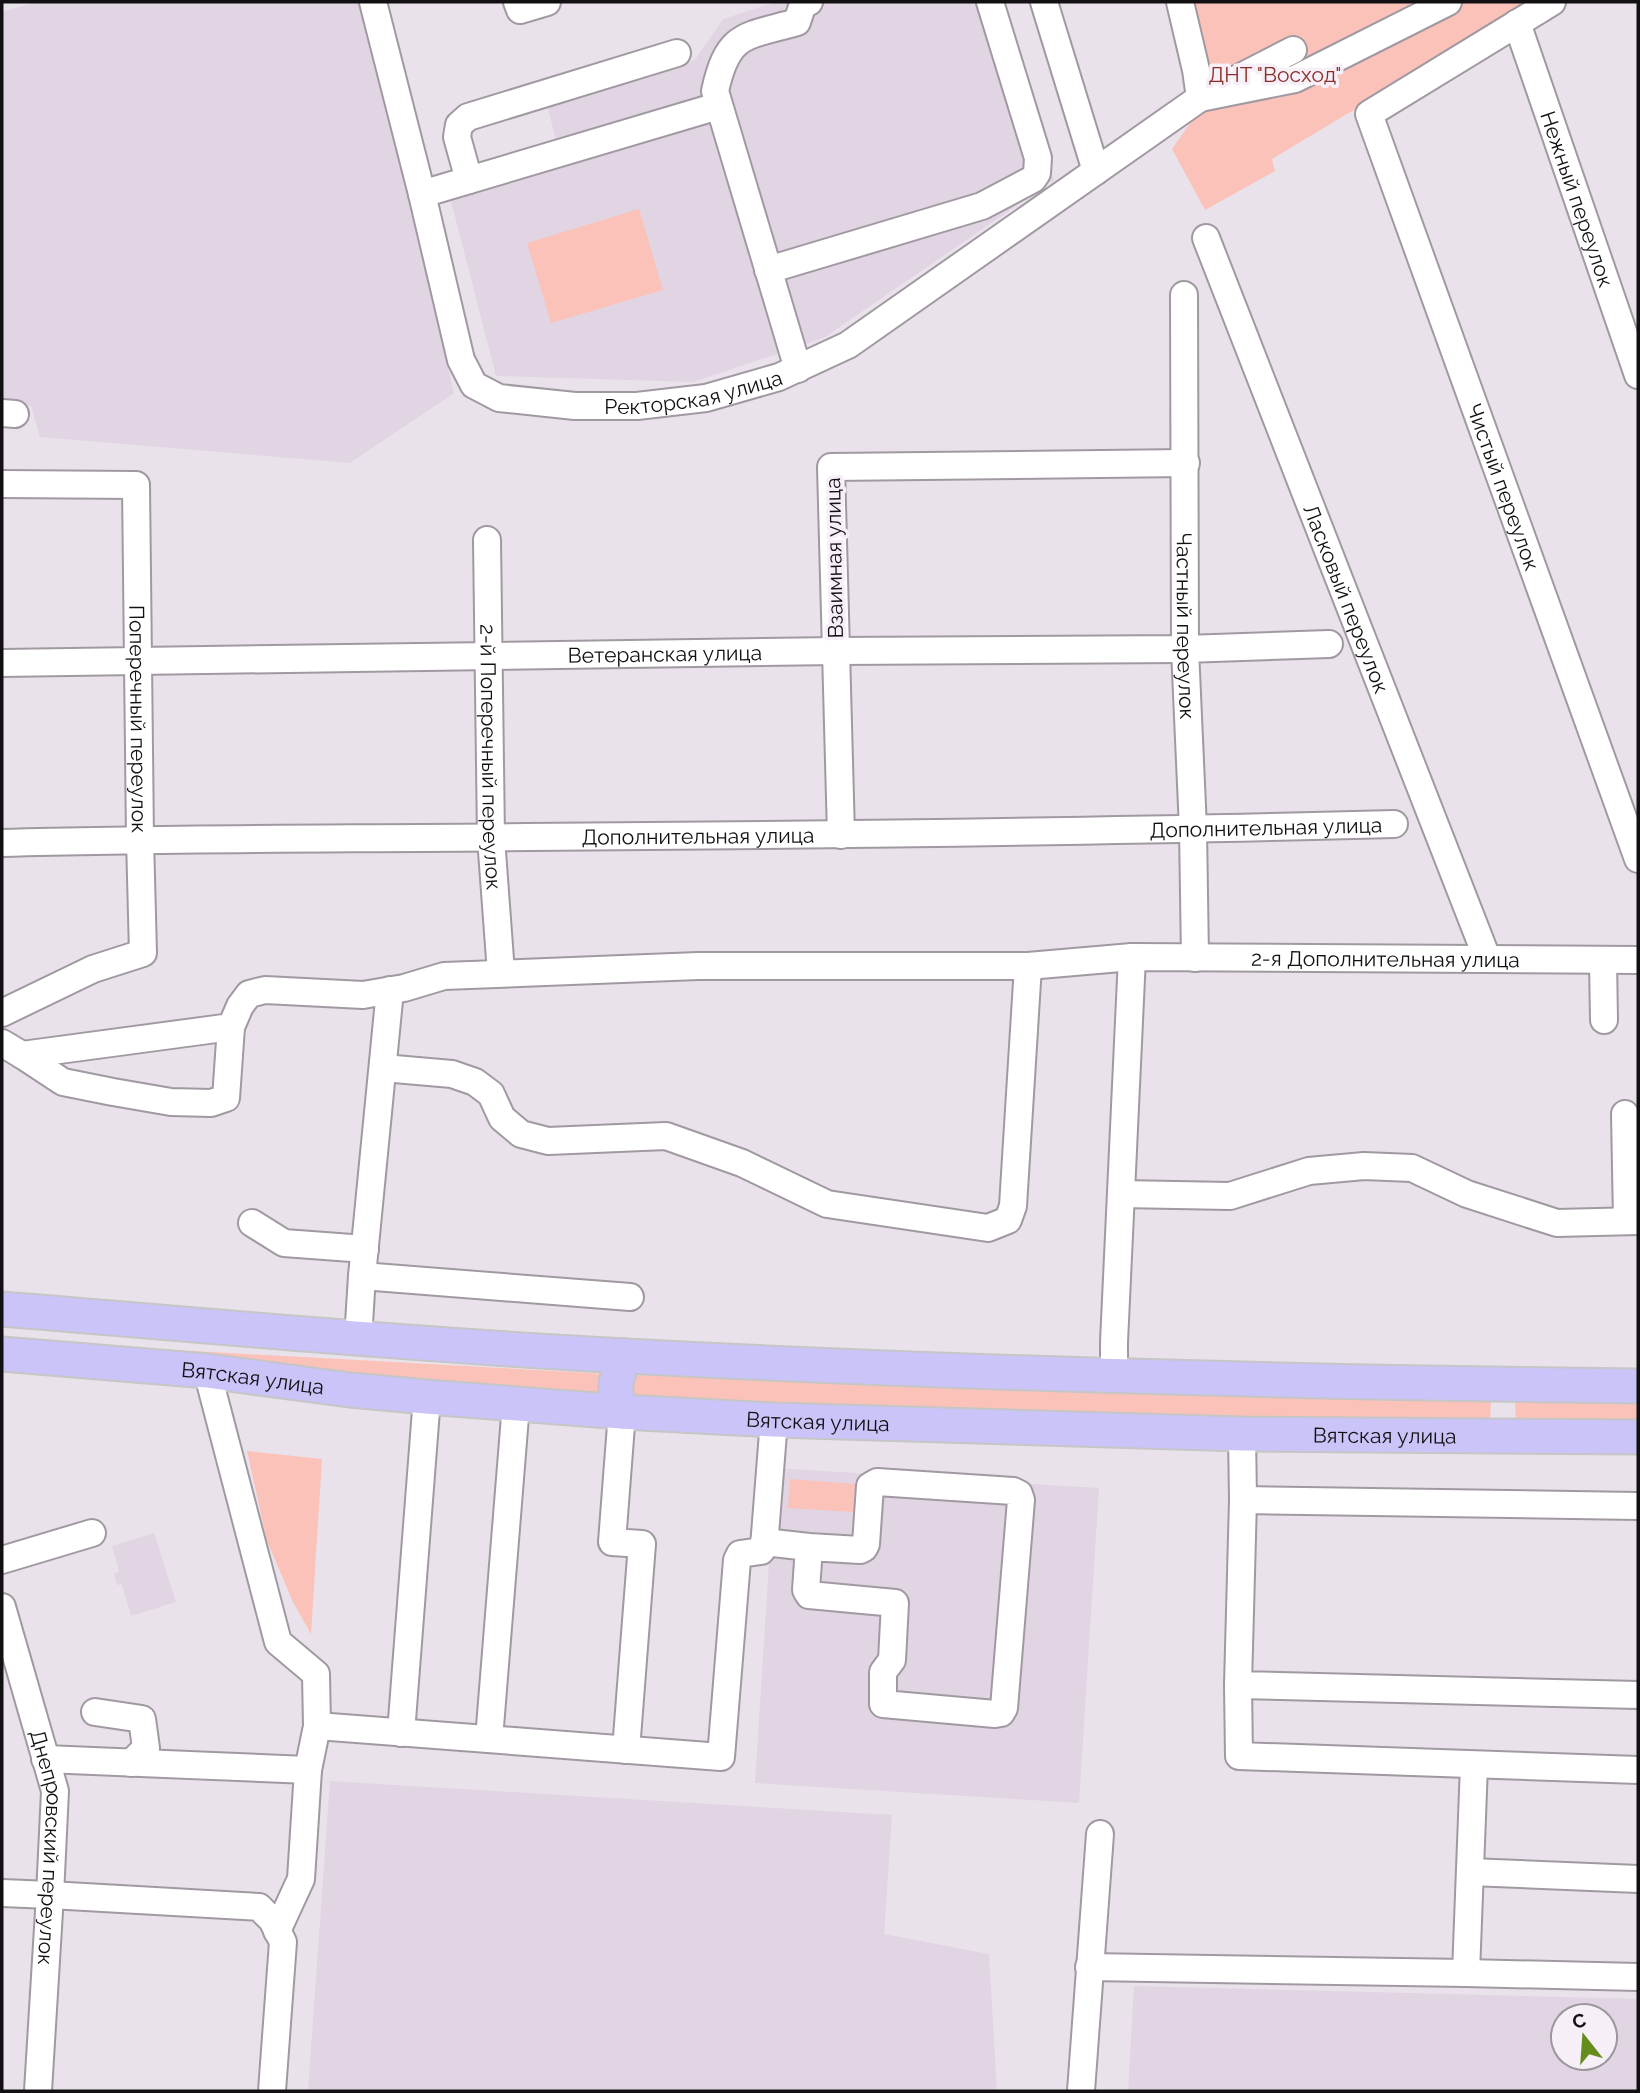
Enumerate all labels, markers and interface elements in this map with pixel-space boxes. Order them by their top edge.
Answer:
park label: ДНТ "Восход" [1208,62,1342,87]
street label: Нежный переулок [1536,108,1619,290]
street label: Ректорская улица [604,364,785,419]
street label: Чистый переулок [1462,400,1545,574]
street label: Взаимная улица [820,477,848,639]
street label: Ласковый переулок [1299,501,1395,697]
street label: Частный переулок [1172,533,1201,720]
street label: Поперечный переулок [125,605,152,833]
street label: 2-й Поперечный переулок [476,624,507,891]
street label: Ветеранская улица [568,640,762,667]
street label: Дополнительная улица [1149,812,1383,842]
street label: Дополнительная улица [581,822,814,849]
street label: 2-я Дополнительная улица [1251,945,1520,972]
street label: Вятская улица [180,1356,326,1399]
street label: Вятская улица [745,1406,890,1436]
street label: Вятская улица [1313,1422,1457,1448]
street label: Днепровский переулок [25,1727,68,1966]
north arrow [1549,2002,1619,2072]
text: С [1570,2008,1588,2033]

